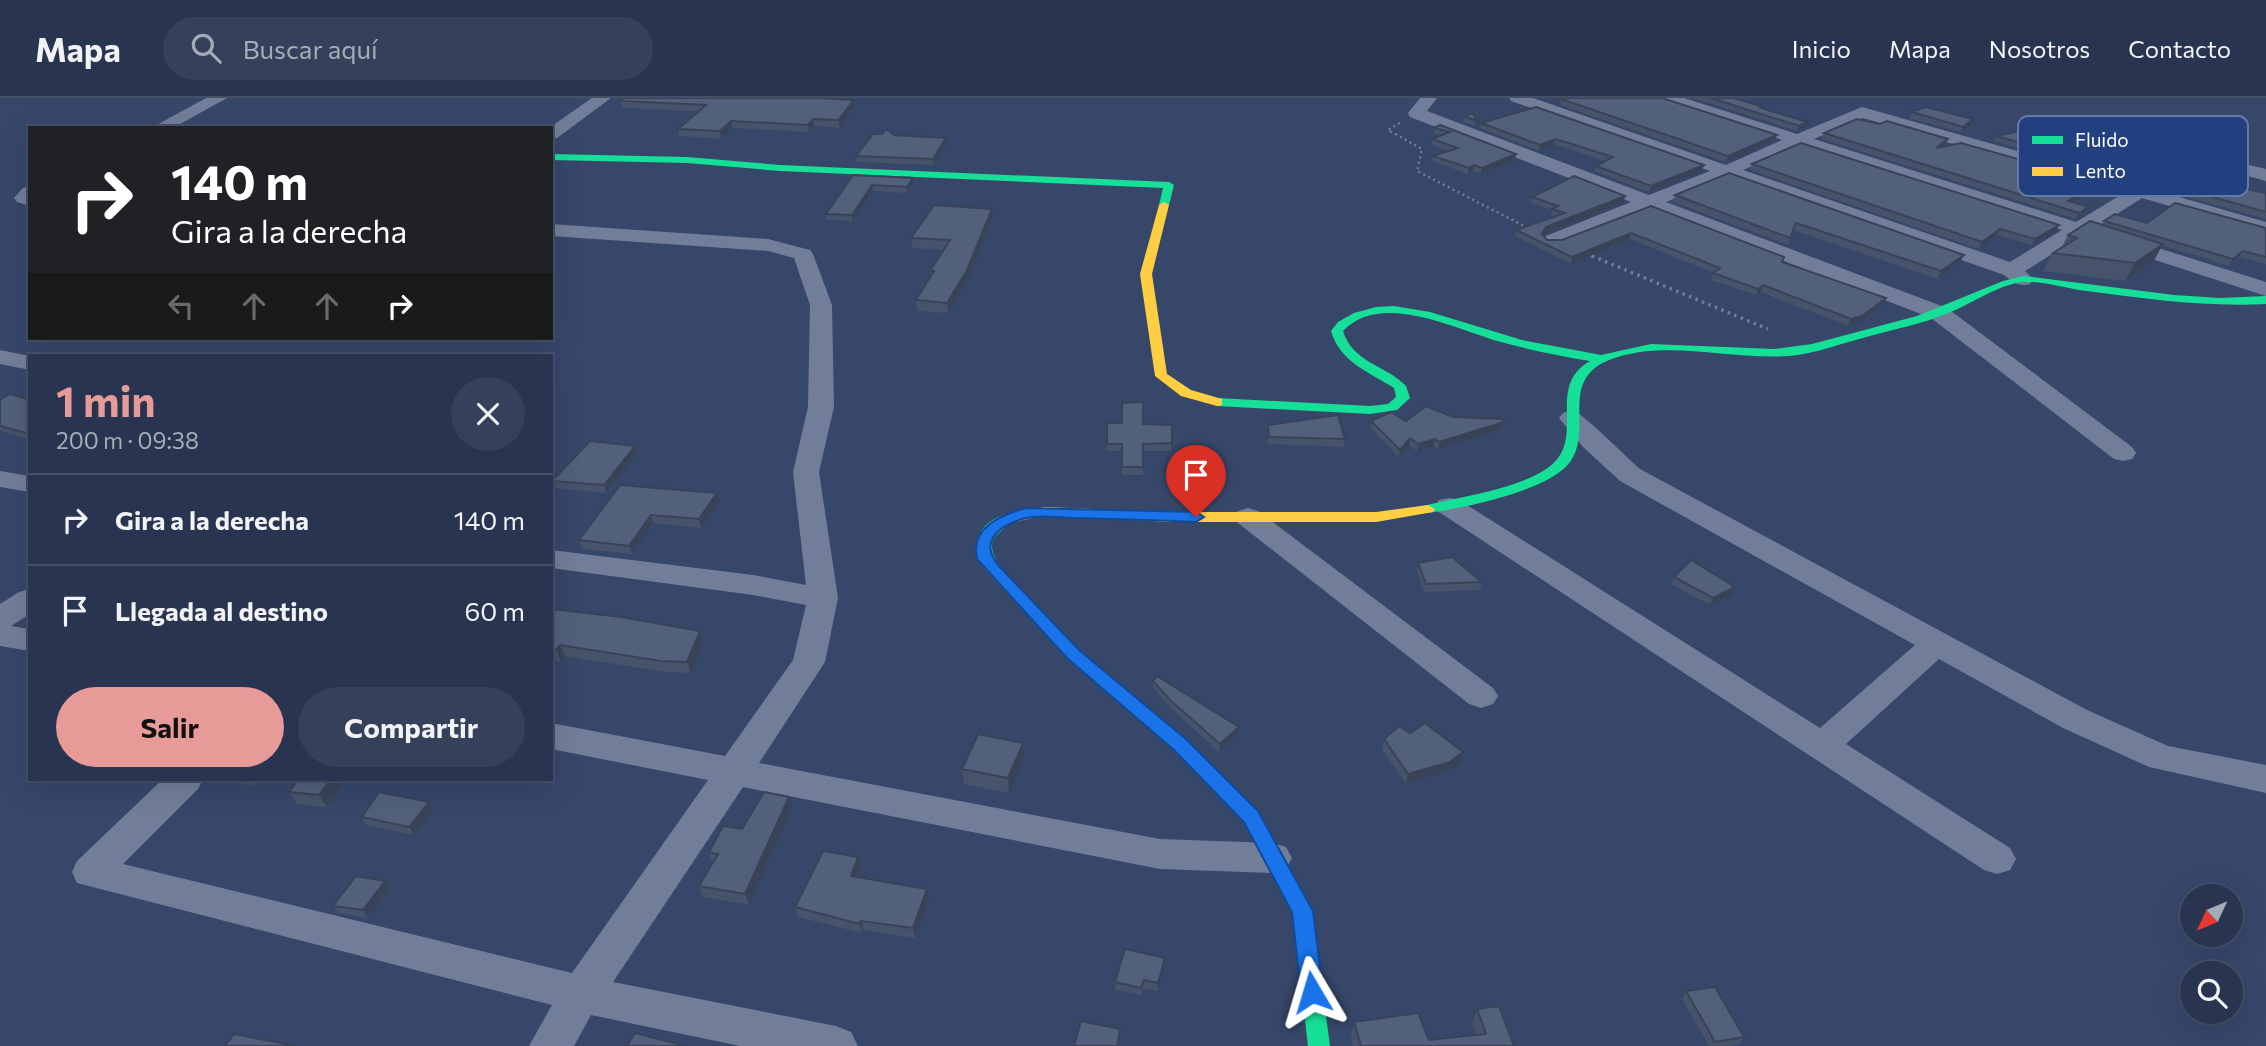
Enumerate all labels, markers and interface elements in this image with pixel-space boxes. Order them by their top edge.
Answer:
search box [163,17,653,80]
text: Mapa [35,28,121,69]
icon: search [187,29,225,67]
text: Buscar aquí [243,33,378,64]
text: Inicio [1792,34,1851,63]
text: Mapa [1889,34,1951,63]
text: Nosotros [1989,34,2090,63]
text: Contacto [2128,34,2231,63]
legend [2018,116,2248,196]
text: Fluido [2075,128,2129,151]
text: 140 m [171,150,308,210]
icon: right [56,154,147,245]
text: Lento [2075,159,2126,182]
text: Gira a la derecha [171,210,407,250]
icon: left [162,287,200,325]
icon: ahead [235,287,273,325]
icon: ahead [308,287,346,325]
icon: right [381,287,419,325]
text: 1 min [56,374,156,426]
button: close [451,377,525,451]
text: 200 m · 09:38 [56,426,199,454]
pin [1166,445,1226,517]
icon: arrive [1177,456,1215,494]
icon: right [56,501,94,539]
text: Gira a la derecha [115,504,309,535]
text: 140 m [454,504,525,535]
icon: arrive [56,592,94,630]
text: Llegada al destino [115,595,328,626]
text: 60 m [465,595,525,626]
button: Salir [56,687,284,767]
button: Compartir [298,687,525,767]
north arrow [2180,884,2244,947]
map controls [2180,884,2243,1024]
position arrow [1275,955,1349,1029]
button: search [2180,961,2243,1024]

